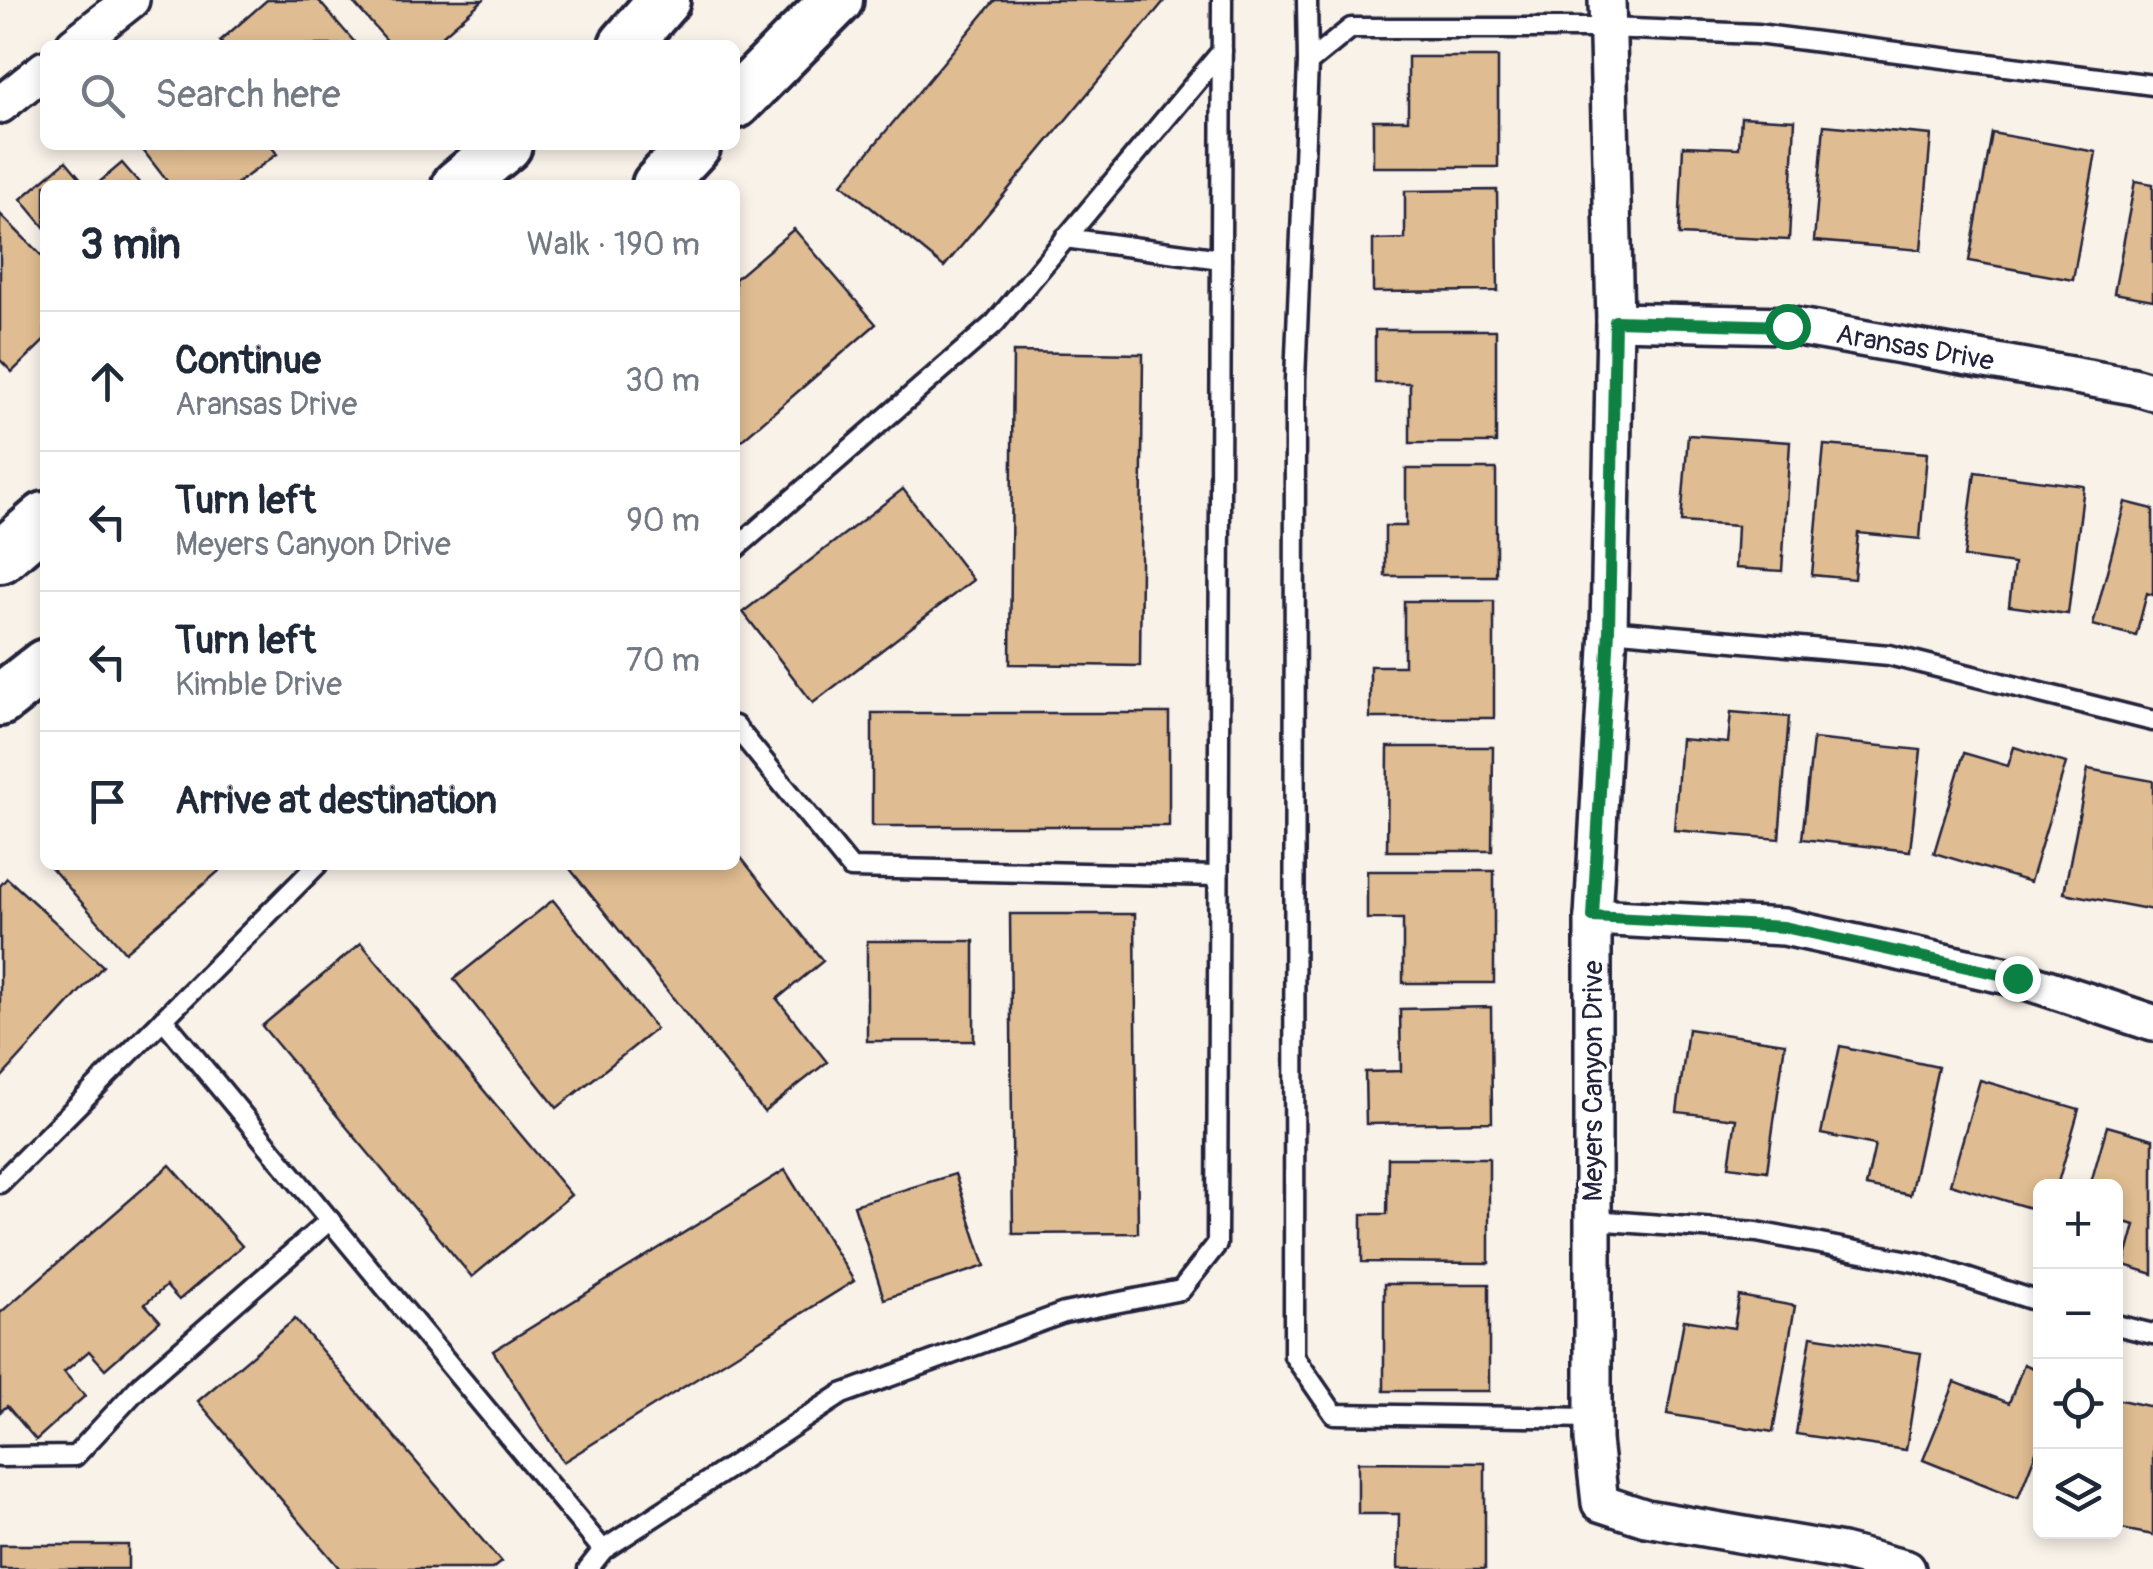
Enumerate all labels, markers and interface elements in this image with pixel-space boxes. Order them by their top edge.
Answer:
search box [40,40,740,150]
icon: search [75,68,130,123]
text: Search here [155,71,341,119]
text: 3 min [80,219,181,271]
text: Walk · 190 m [526,225,700,265]
route start [1765,304,1811,350]
street label: Aransas Drive [1833,316,1997,379]
text: Continue [175,337,321,385]
icon: ahead [80,354,135,409]
text: 30 m [625,361,700,401]
text: Aransas Drive [175,385,357,425]
text: Turn left [175,477,316,525]
icon: left [80,494,135,549]
text: 90 m [626,501,700,541]
text: Meyers Canyon Drive [175,525,451,565]
text: Turn left [175,617,316,665]
icon: left [80,634,135,689]
text: 70 m [626,641,700,681]
text: Kimble Drive [175,665,342,705]
icon: arrive [80,774,135,829]
text: Arrive at destination [175,777,497,825]
route end [1995,956,2041,1002]
street label: Meyers Canyon Drive [1576,960,1611,1202]
map controls [2033,1179,2123,1539]
button: + [2033,1179,2123,1269]
button: − [2033,1269,2123,1359]
button: locate [2033,1359,2123,1449]
button: layers [2033,1449,2123,1539]

